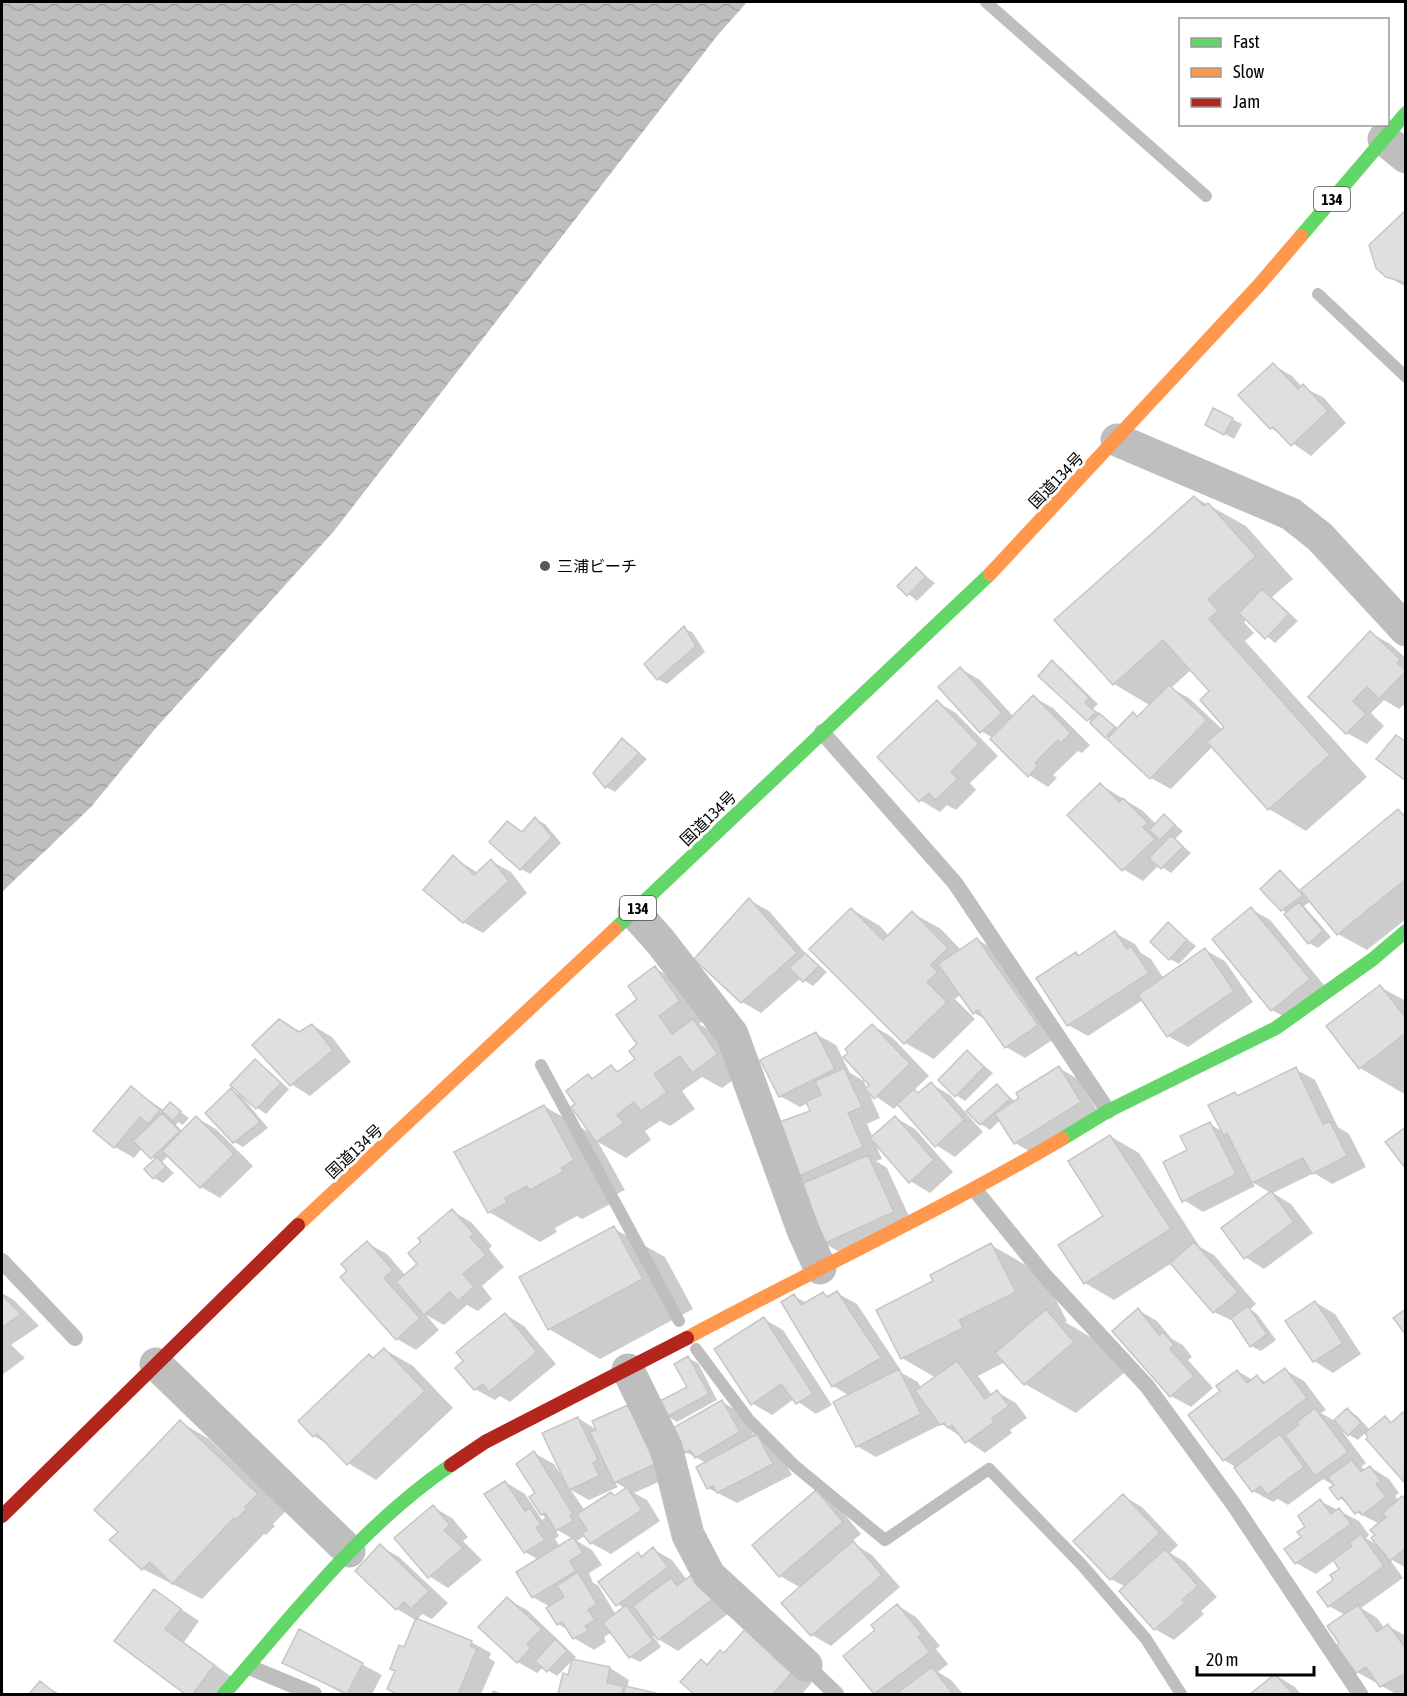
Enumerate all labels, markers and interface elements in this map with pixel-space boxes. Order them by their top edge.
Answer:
legend [1179,18,1389,126]
text: Fast [1233,31,1260,52]
text: Slow [1233,61,1264,82]
text: Jam [1233,91,1260,112]
road number: 134 [1314,187,1350,211]
street label: 国道134号 [1025,448,1087,512]
place label: 三浦ビーチ [557,557,637,575]
marker: 三浦ビーチ [538,559,552,573]
street label: 国道134号 [676,787,740,849]
road number: 134 [620,896,656,920]
street label: 国道134号 [322,1120,386,1182]
scale bar [1197,1639,1314,1677]
text: 20 m [1206,1649,1238,1670]

